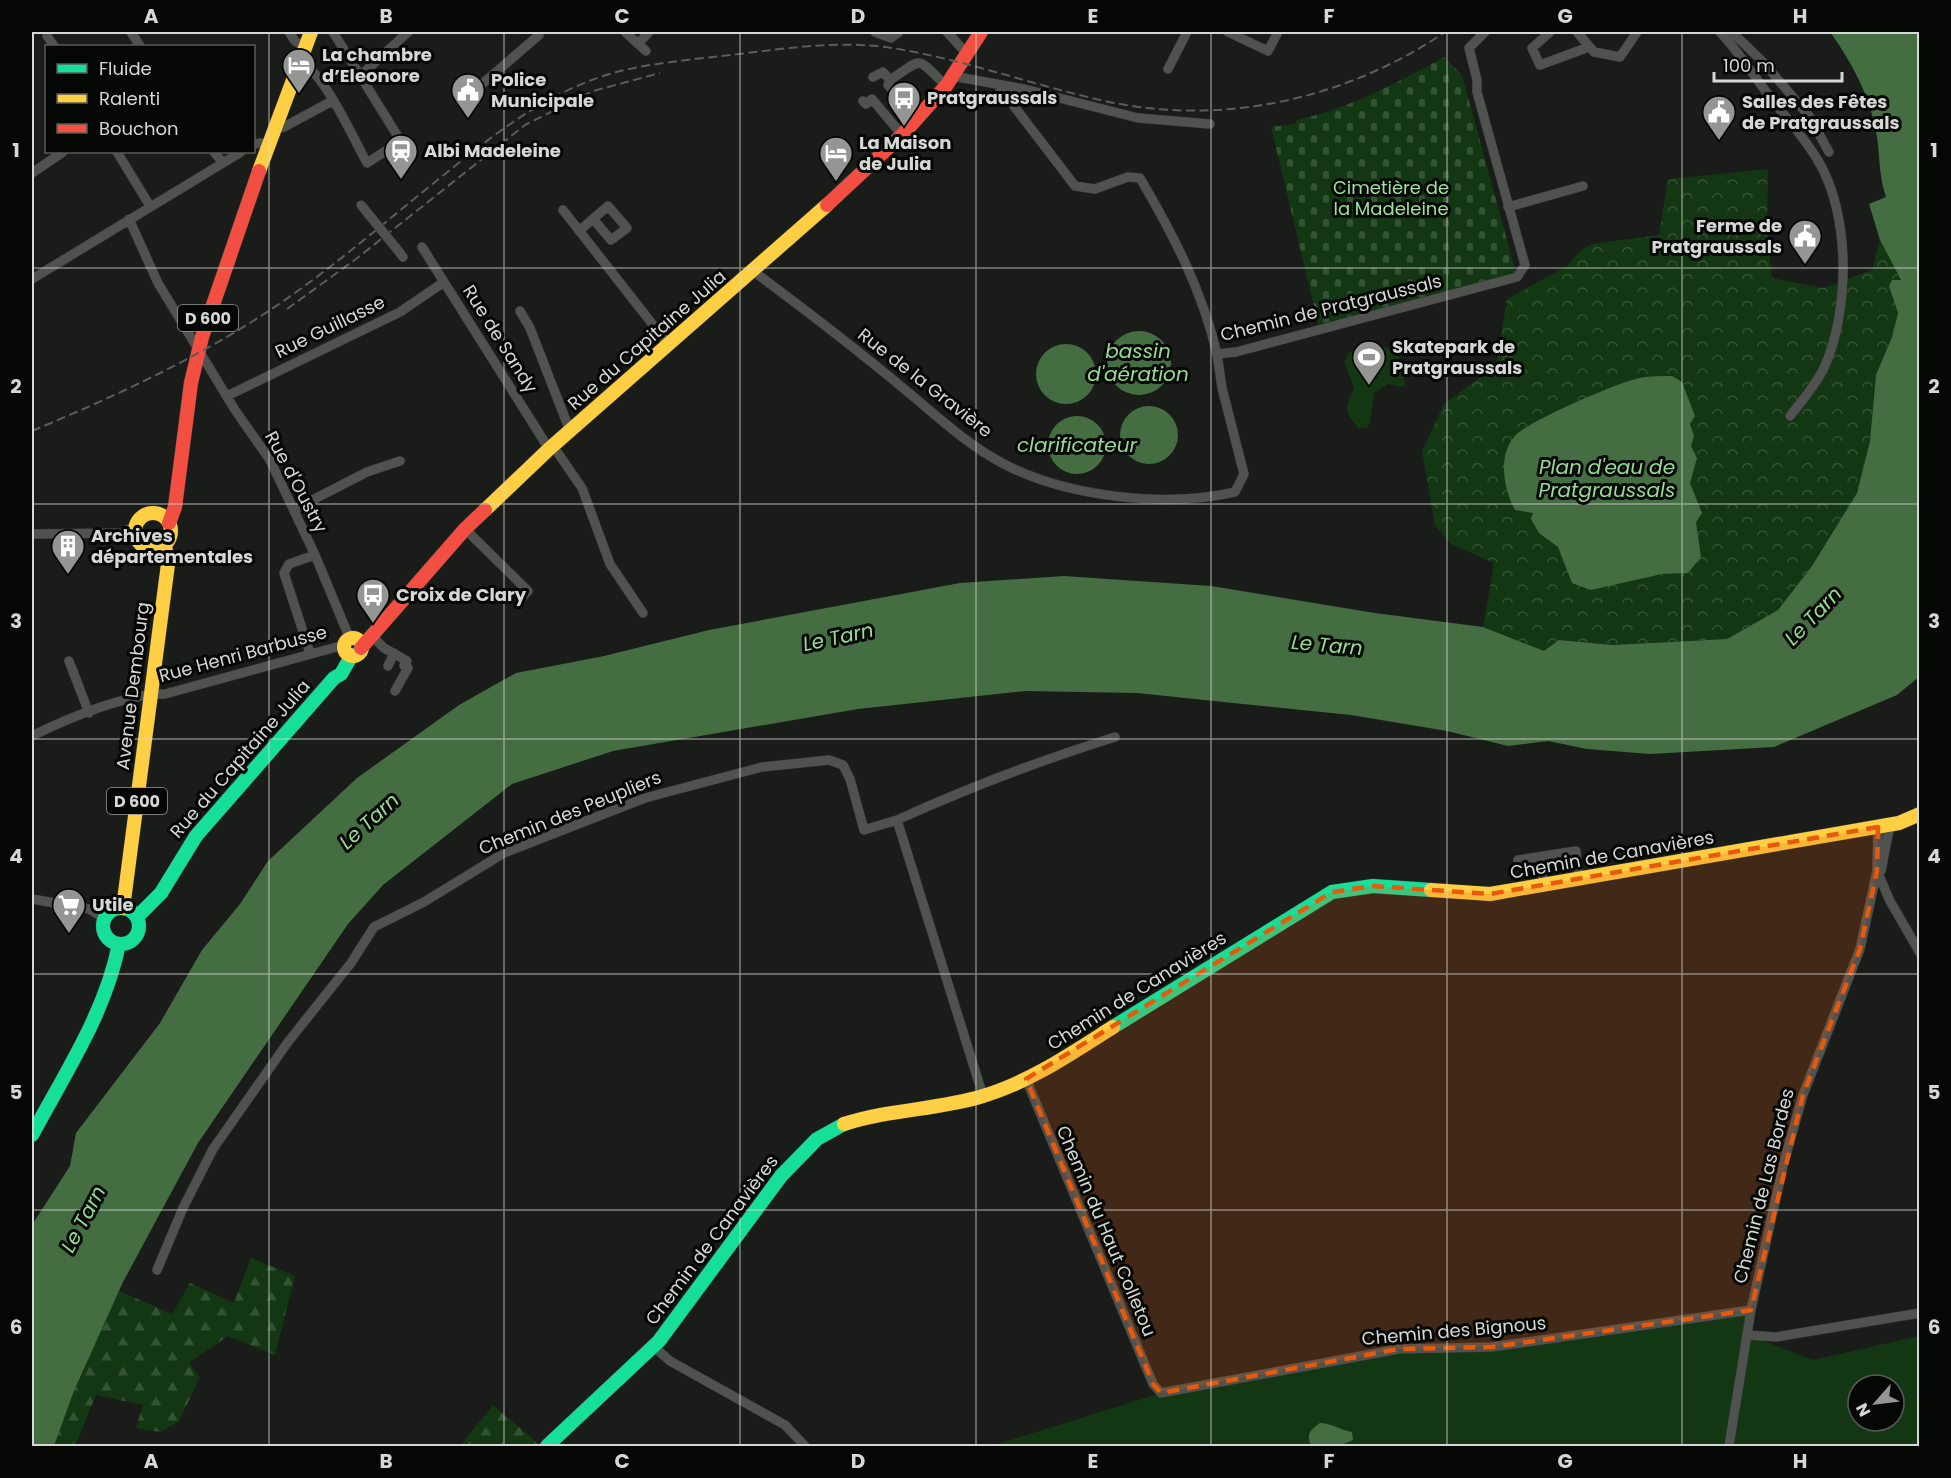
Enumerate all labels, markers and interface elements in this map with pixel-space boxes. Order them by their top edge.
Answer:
text: A [144,2,159,30]
text: B [379,2,393,30]
text: C [614,2,630,30]
text: D [851,2,865,30]
text: E [1088,2,1098,30]
text: F [1324,2,1335,30]
text: G [1557,2,1573,30]
text: H [1793,2,1807,30]
place label: La chambre d’Eleonore [322,42,432,88]
legend [45,45,255,153]
scale bar [1714,45,1842,83]
hotel icon: La chambre d’Eleonore [281,47,317,94]
text: 100 m [1723,53,1775,78]
text: Fluide [99,56,152,81]
place label: Police Municipale [491,67,594,113]
public building icon: Police Municipale [450,72,486,119]
bus stop icon: Pratgraussals [886,80,922,127]
place label: Pratgraussals [927,85,1057,110]
text: Ralenti [99,86,160,111]
place label: Salles des Fêtes de Pratgraussals [1742,89,1900,135]
public building icon: Salles des Fêtes de Pratgraussals [1701,94,1737,141]
text: Bouchon [99,116,179,141]
place label: La Maison de Julia [859,130,951,176]
station icon: Albi Madeleine [383,133,419,180]
hotel icon: La Maison de Julia [818,135,854,182]
text: 1 [12,136,20,164]
text: 1 [1930,136,1938,164]
place label: Albi Madeleine [424,138,561,163]
park label: Cimetière de la Madeleine [1333,175,1449,221]
place label: Ferme de Pratgraussals [1652,213,1782,259]
public building icon: Ferme de Pratgraussals [1787,218,1823,265]
street label: Rue du Capitaine Julia [562,264,731,415]
street label: Chemin de Pratgraussals [1218,268,1444,347]
street label: Rue de Sandy [457,280,544,398]
street label: Rue Guillasse [271,289,389,364]
road number: D 600 [178,305,238,331]
street label: Rue de la Gravière [853,322,998,443]
place label: Skatepark de Pratgraussals [1392,334,1522,380]
water label: bassin d'aération [1087,337,1189,388]
sports icon: Skatepark de Pratgraussals [1351,339,1387,386]
text: 2 [10,372,22,400]
text: 2 [1928,372,1940,400]
street label: Rue d'Oustry [259,426,334,537]
water label: clarificateur [1017,431,1138,459]
water label: Plan d'eau de Pratgraussals [1539,453,1675,504]
place label: Archives départementales [91,523,253,569]
building icon: Archives départementales [50,528,86,575]
bus stop icon: Croix de Clary [355,577,391,624]
water label: Le Tarn [1778,581,1848,651]
place label: Croix de Clary [396,582,527,607]
street label: Avenue Dembourg [110,601,155,771]
text: 3 [10,607,22,635]
text: 3 [1928,607,1940,635]
water label: Le Tarn [800,616,876,658]
street label: Rue Henri Barbusse [156,619,330,688]
water label: Le Tarn [1290,628,1364,662]
street label: Rue du Capitaine Julia [164,674,315,843]
street label: Chemin des Peupliers [475,764,665,861]
water label: Le Tarn [333,787,405,855]
road number: D 600 [107,788,167,814]
street label: Chemin de Canavières [1508,824,1716,885]
text: 4 [9,842,23,870]
text: 4 [1927,842,1941,870]
supermarket icon: Utile [51,887,87,934]
place label: Utile [92,892,134,917]
street label: Chemin de Canavières [1042,925,1231,1056]
text: 5 [10,1078,23,1106]
text: 5 [1928,1078,1941,1106]
street label: Chemin de Las Bordes [1727,1086,1800,1286]
street label: Chemin du Haut Colletou [1051,1121,1162,1340]
street label: Chemin de Canavières [639,1150,784,1330]
water label: Le Tarn [54,1181,112,1257]
street label: Chemin des Bignous [1361,1310,1547,1351]
text: 6 [10,1313,22,1341]
text: 6 [1928,1313,1940,1341]
north arrow [1846,1373,1906,1433]
text: N [1850,1399,1876,1421]
text: A [144,1447,159,1475]
text: B [379,1447,393,1475]
text: C [614,1447,630,1475]
text: D [851,1447,865,1475]
text: E [1088,1447,1098,1475]
text: F [1324,1447,1335,1475]
text: G [1557,1447,1573,1475]
text: H [1793,1447,1807,1475]

